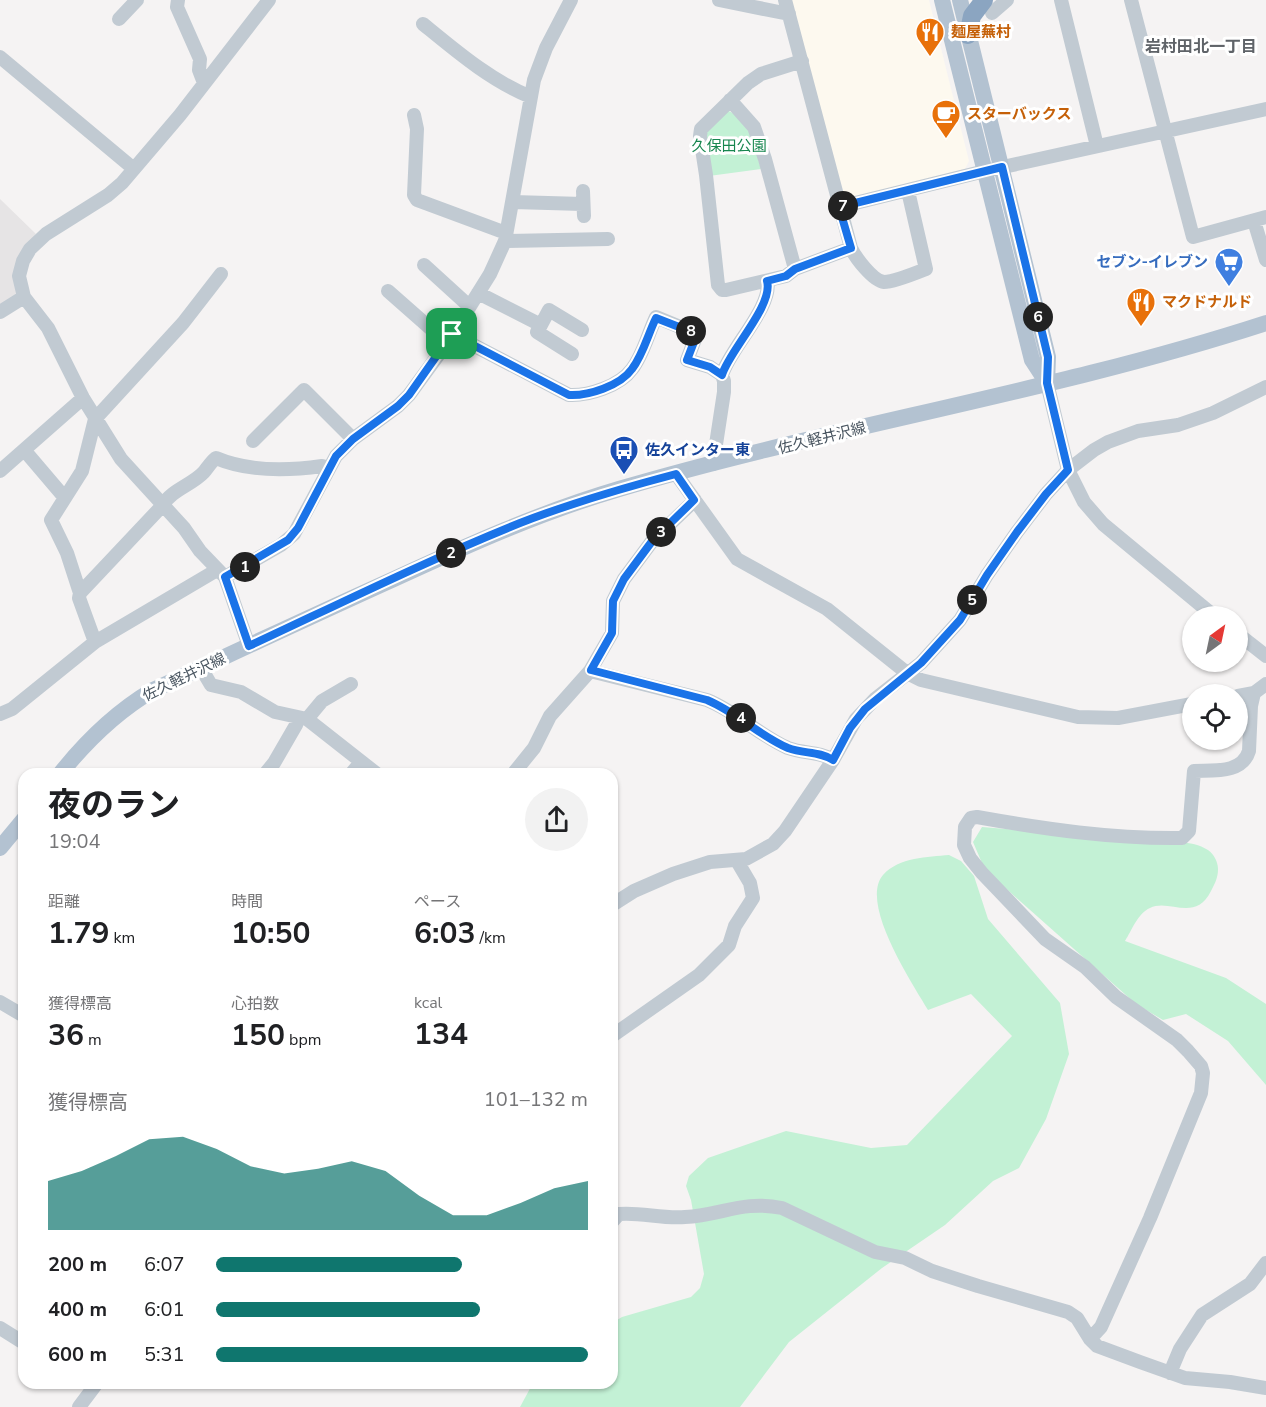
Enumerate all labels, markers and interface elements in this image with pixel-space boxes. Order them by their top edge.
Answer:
restaurant icon: 麺屋蕪村 [914,16,946,58]
place label: 麺屋蕪村 [951,22,1011,42]
district label: 岩村田北一丁目 [1145,36,1257,58]
cafe icon: スターバックス [930,98,962,140]
place label: スターバックス [967,104,1071,124]
park label: 久保田公園 [691,136,767,156]
pin: 7 [828,191,858,221]
text: 7 [838,195,848,217]
supermarket icon: セブン-イレブン [1213,246,1245,288]
place label: セブン-イレブン [1096,252,1208,272]
restaurant icon: マクドナルド [1125,286,1157,328]
place label: マクドナルド [1162,292,1252,312]
pin: 6 [1023,302,1053,332]
text: 6 [1033,306,1043,328]
pin [426,308,477,359]
pin: 8 [676,316,706,346]
icon: arrive [435,317,468,350]
text: 8 [686,320,696,342]
street label: 佐久軽井沢線 [776,417,868,459]
bus stop icon: 佐久インター東 [608,434,640,476]
place label: 佐久インター東 [645,440,750,460]
pin: 3 [646,517,676,547]
text: 3 [656,521,666,543]
pin: 2 [436,538,466,568]
text: 2 [446,542,456,564]
pin: 1 [230,552,260,582]
text: 1 [240,556,250,578]
pin: 5 [957,585,987,615]
text: 5 [967,589,977,611]
north arrow [1182,606,1248,672]
map controls [1182,606,1248,750]
street label: 佐久軽井沢線 [139,648,229,706]
button: locate [1182,684,1248,750]
pin: 4 [726,703,756,733]
text: 4 [736,707,746,729]
text: 夜のラン [48,783,180,828]
button: share [525,788,588,851]
text: 19:04 [48,828,101,855]
text: 距離 [48,891,80,913]
text: 時間 [231,891,263,913]
text: ペース [414,891,461,913]
text: 1.79 [48,913,109,954]
text: 10:50 [231,913,310,954]
text: 6:03 [414,913,475,954]
text: km [109,927,135,949]
text: /km [475,927,506,949]
text: kcal [414,992,442,1014]
text: 獲得標高 [48,993,112,1015]
text: 心拍数 [231,993,279,1015]
text: 134 [414,1014,468,1055]
text: 36 [48,1015,84,1056]
text: 150 [231,1015,285,1056]
text: m [84,1029,102,1051]
text: bpm [285,1029,321,1051]
text: 101–132 m [484,1086,588,1113]
text: 獲得標高 [48,1089,128,1116]
text: 200 m [48,1251,107,1278]
text: 6:07 [144,1251,185,1278]
text: 400 m [48,1296,107,1323]
text: 6:01 [144,1296,185,1323]
text: 600 m [48,1341,107,1368]
text: 5:31 [144,1341,185,1368]

